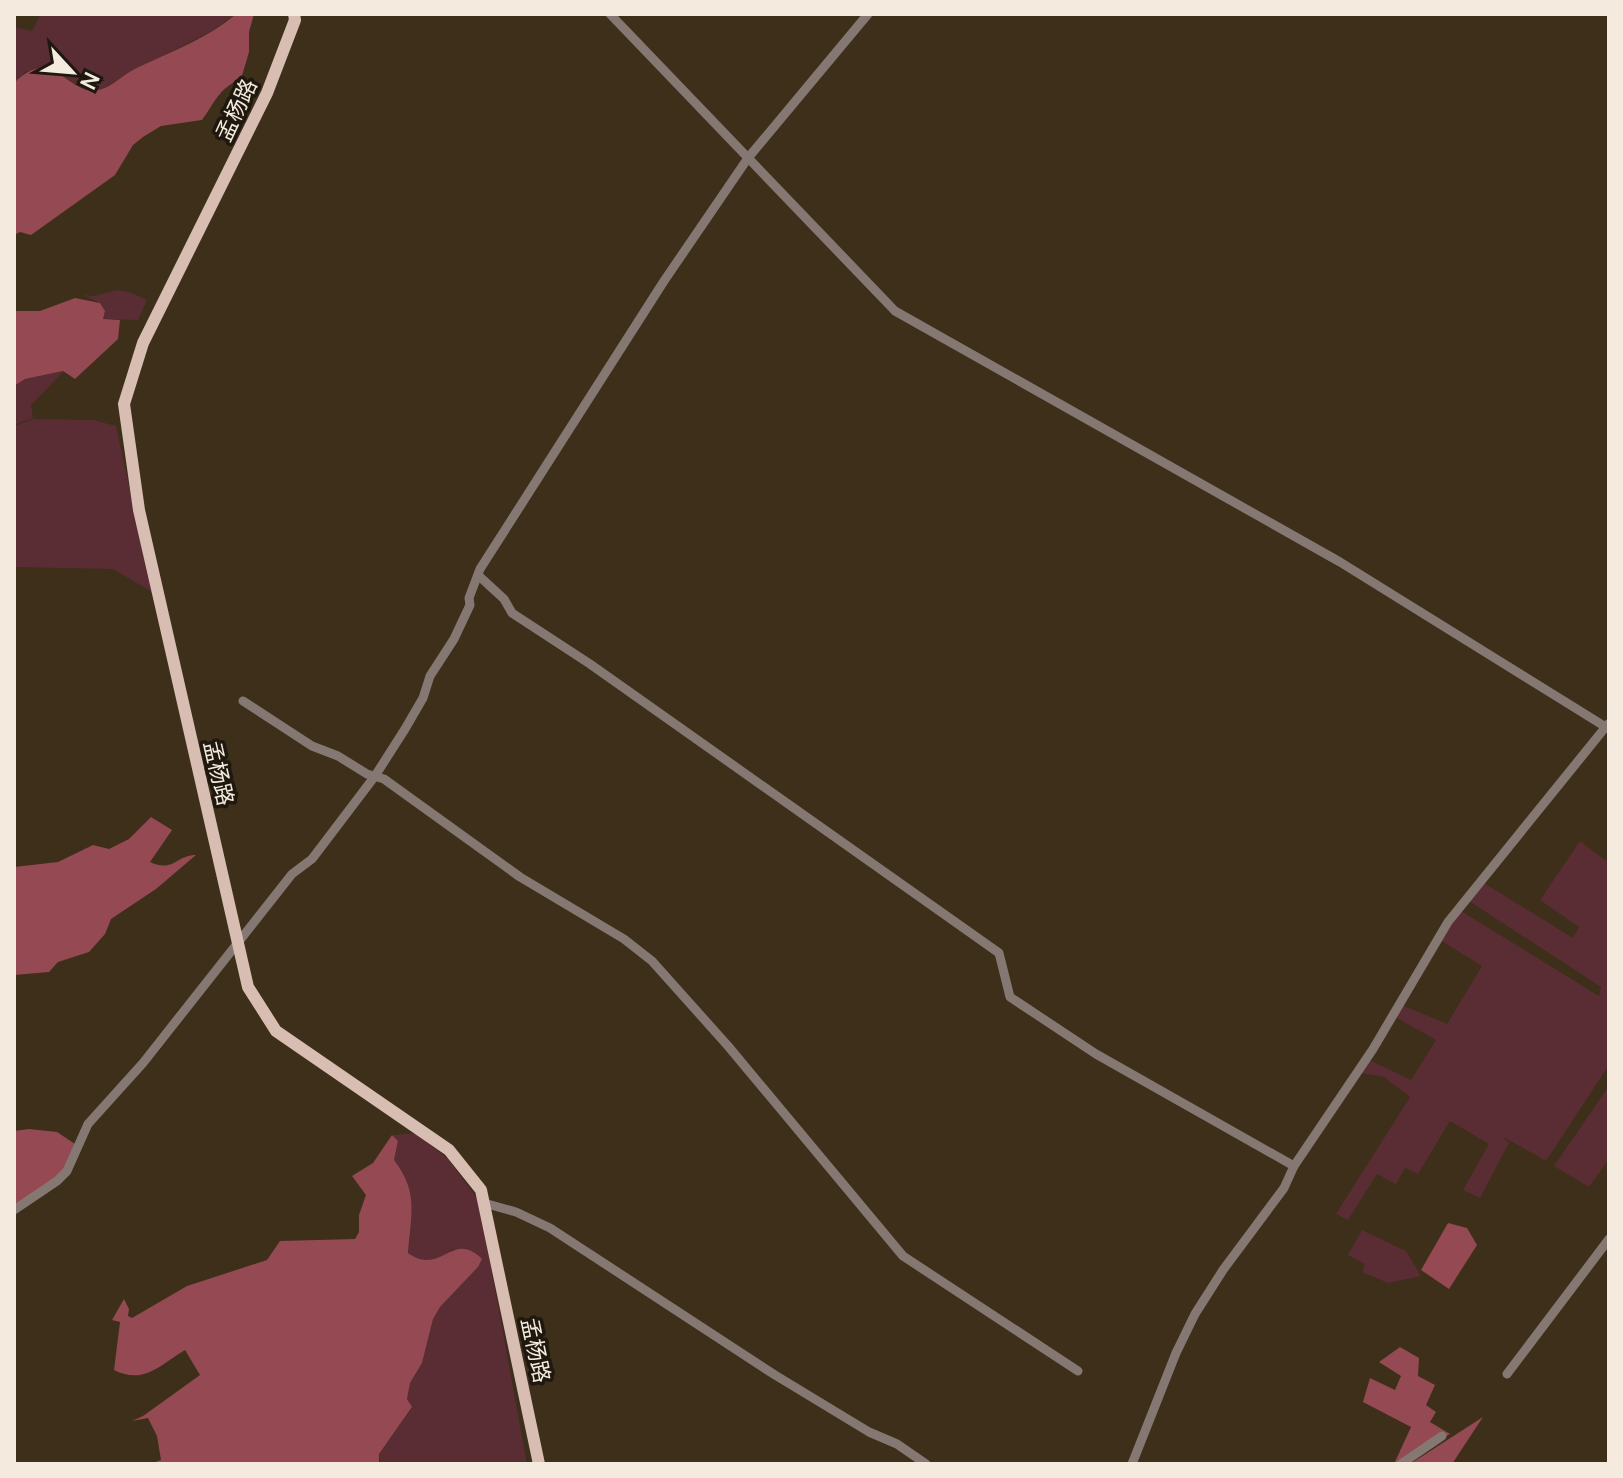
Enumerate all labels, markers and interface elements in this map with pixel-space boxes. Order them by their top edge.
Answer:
north arrow [32,32,112,112]
text: N [73,67,107,94]
street label: 孟杨路 [208,74,264,146]
street label: 孟杨路 [197,737,241,809]
street label: 孟杨路 [514,1315,558,1385]

